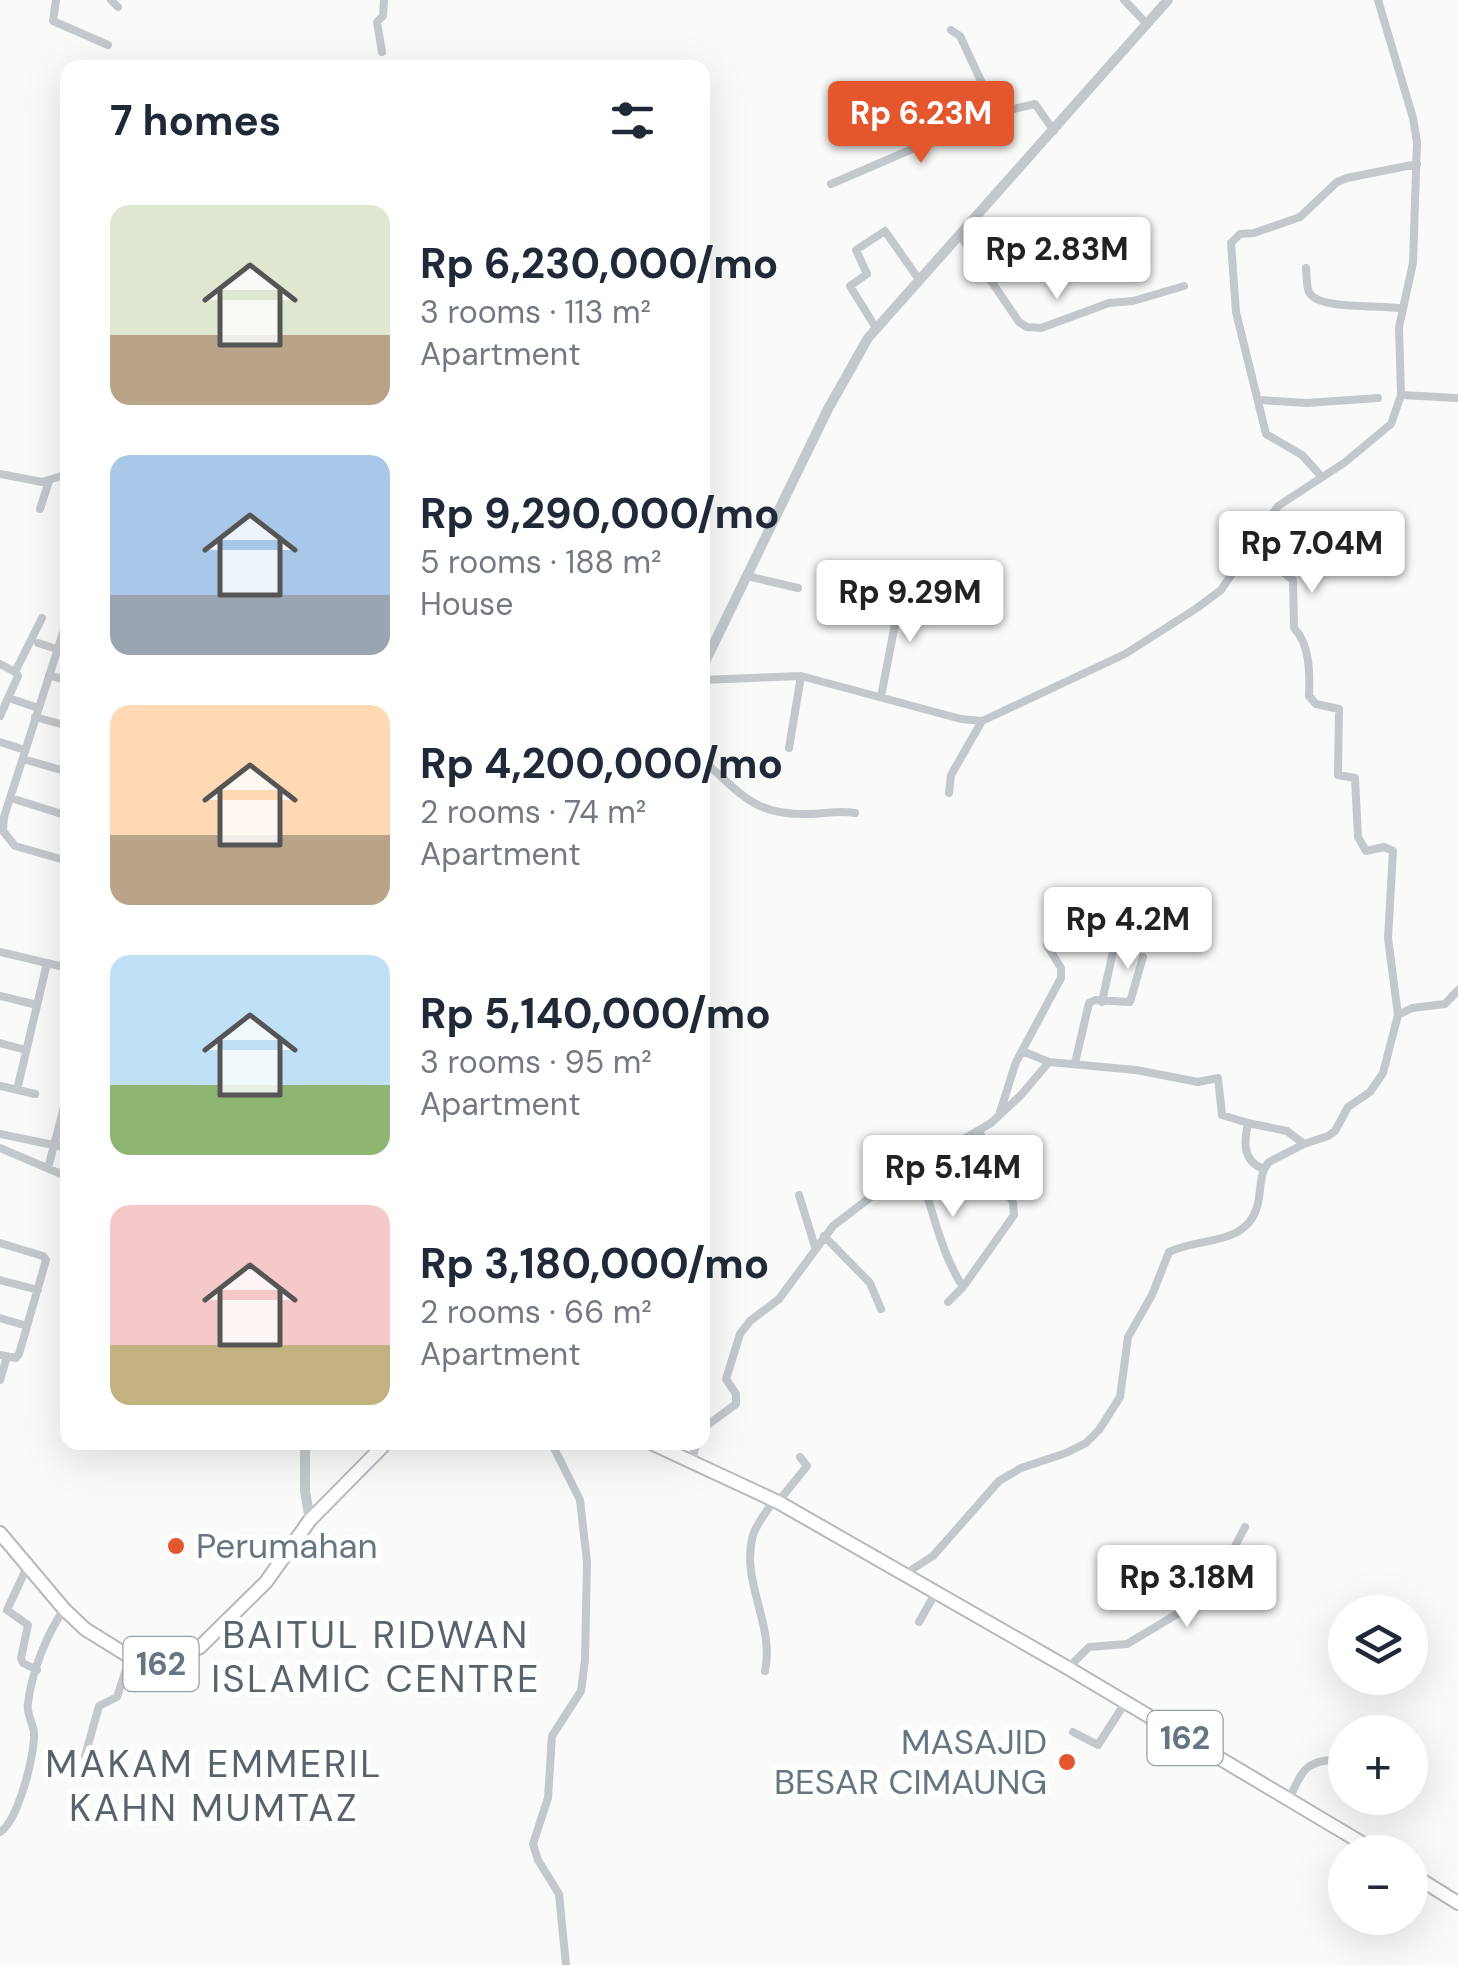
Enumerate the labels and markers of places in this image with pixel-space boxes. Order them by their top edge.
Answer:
pin: Rp 6.23M [818,81,1024,166]
pin: Rp 2.83M [954,217,1160,302]
pin: Rp 7.04M [1209,511,1415,596]
pin: Rp 9.29M [807,560,1013,645]
pin: Rp 4.2M [1036,887,1220,972]
pin: Rp 5.14M [850,1135,1056,1220]
place label: Perumahan [196,1523,378,1569]
marker: Perumahan [165,1535,187,1557]
pin: Rp 3.18M [1084,1545,1290,1630]
place label: MASAJID BESAR CIMAUNG [774,1719,1047,1805]
marker: MASAJID BESAR CIMAUNG [1056,1751,1078,1773]

